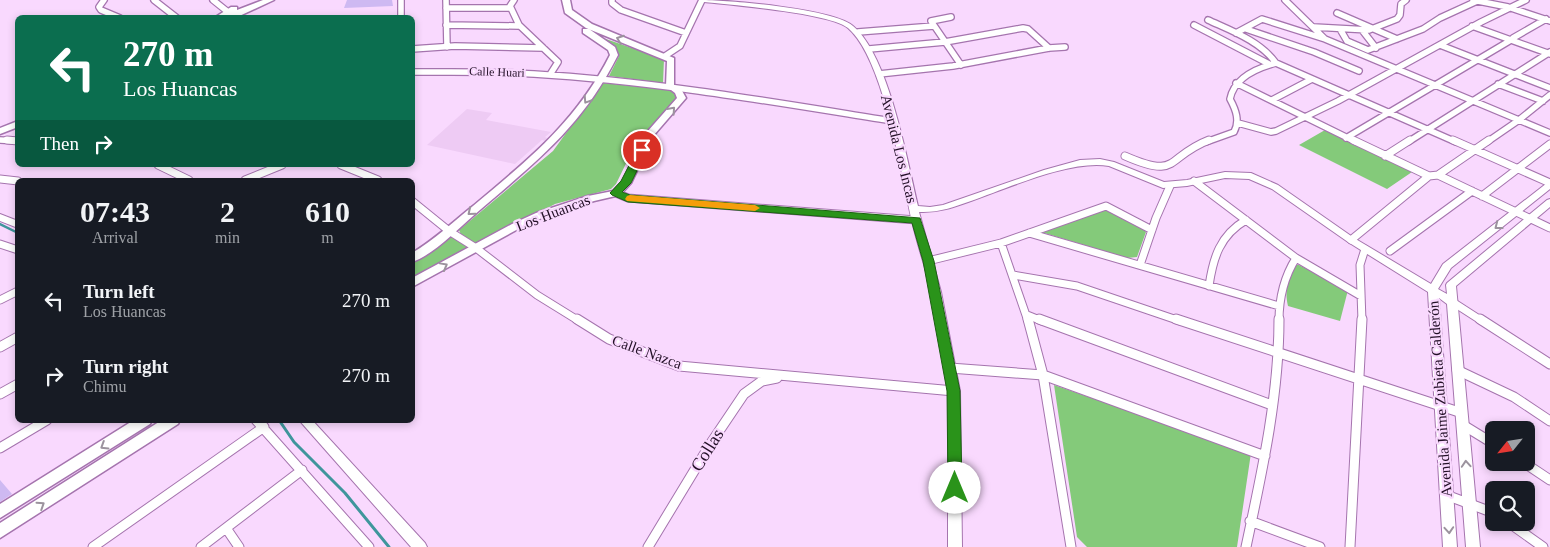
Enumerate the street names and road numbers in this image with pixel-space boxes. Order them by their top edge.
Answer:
street label: Calle Huari [469,64,526,80]
street label: Avenida Los Incas [878,93,920,205]
street label: Los Huancas [514,192,592,234]
street label: Avenida Jaime Zubieta Calderón [1425,300,1455,498]
street label: Calle Nazca [610,332,684,372]
street label: Collas [686,425,728,475]

